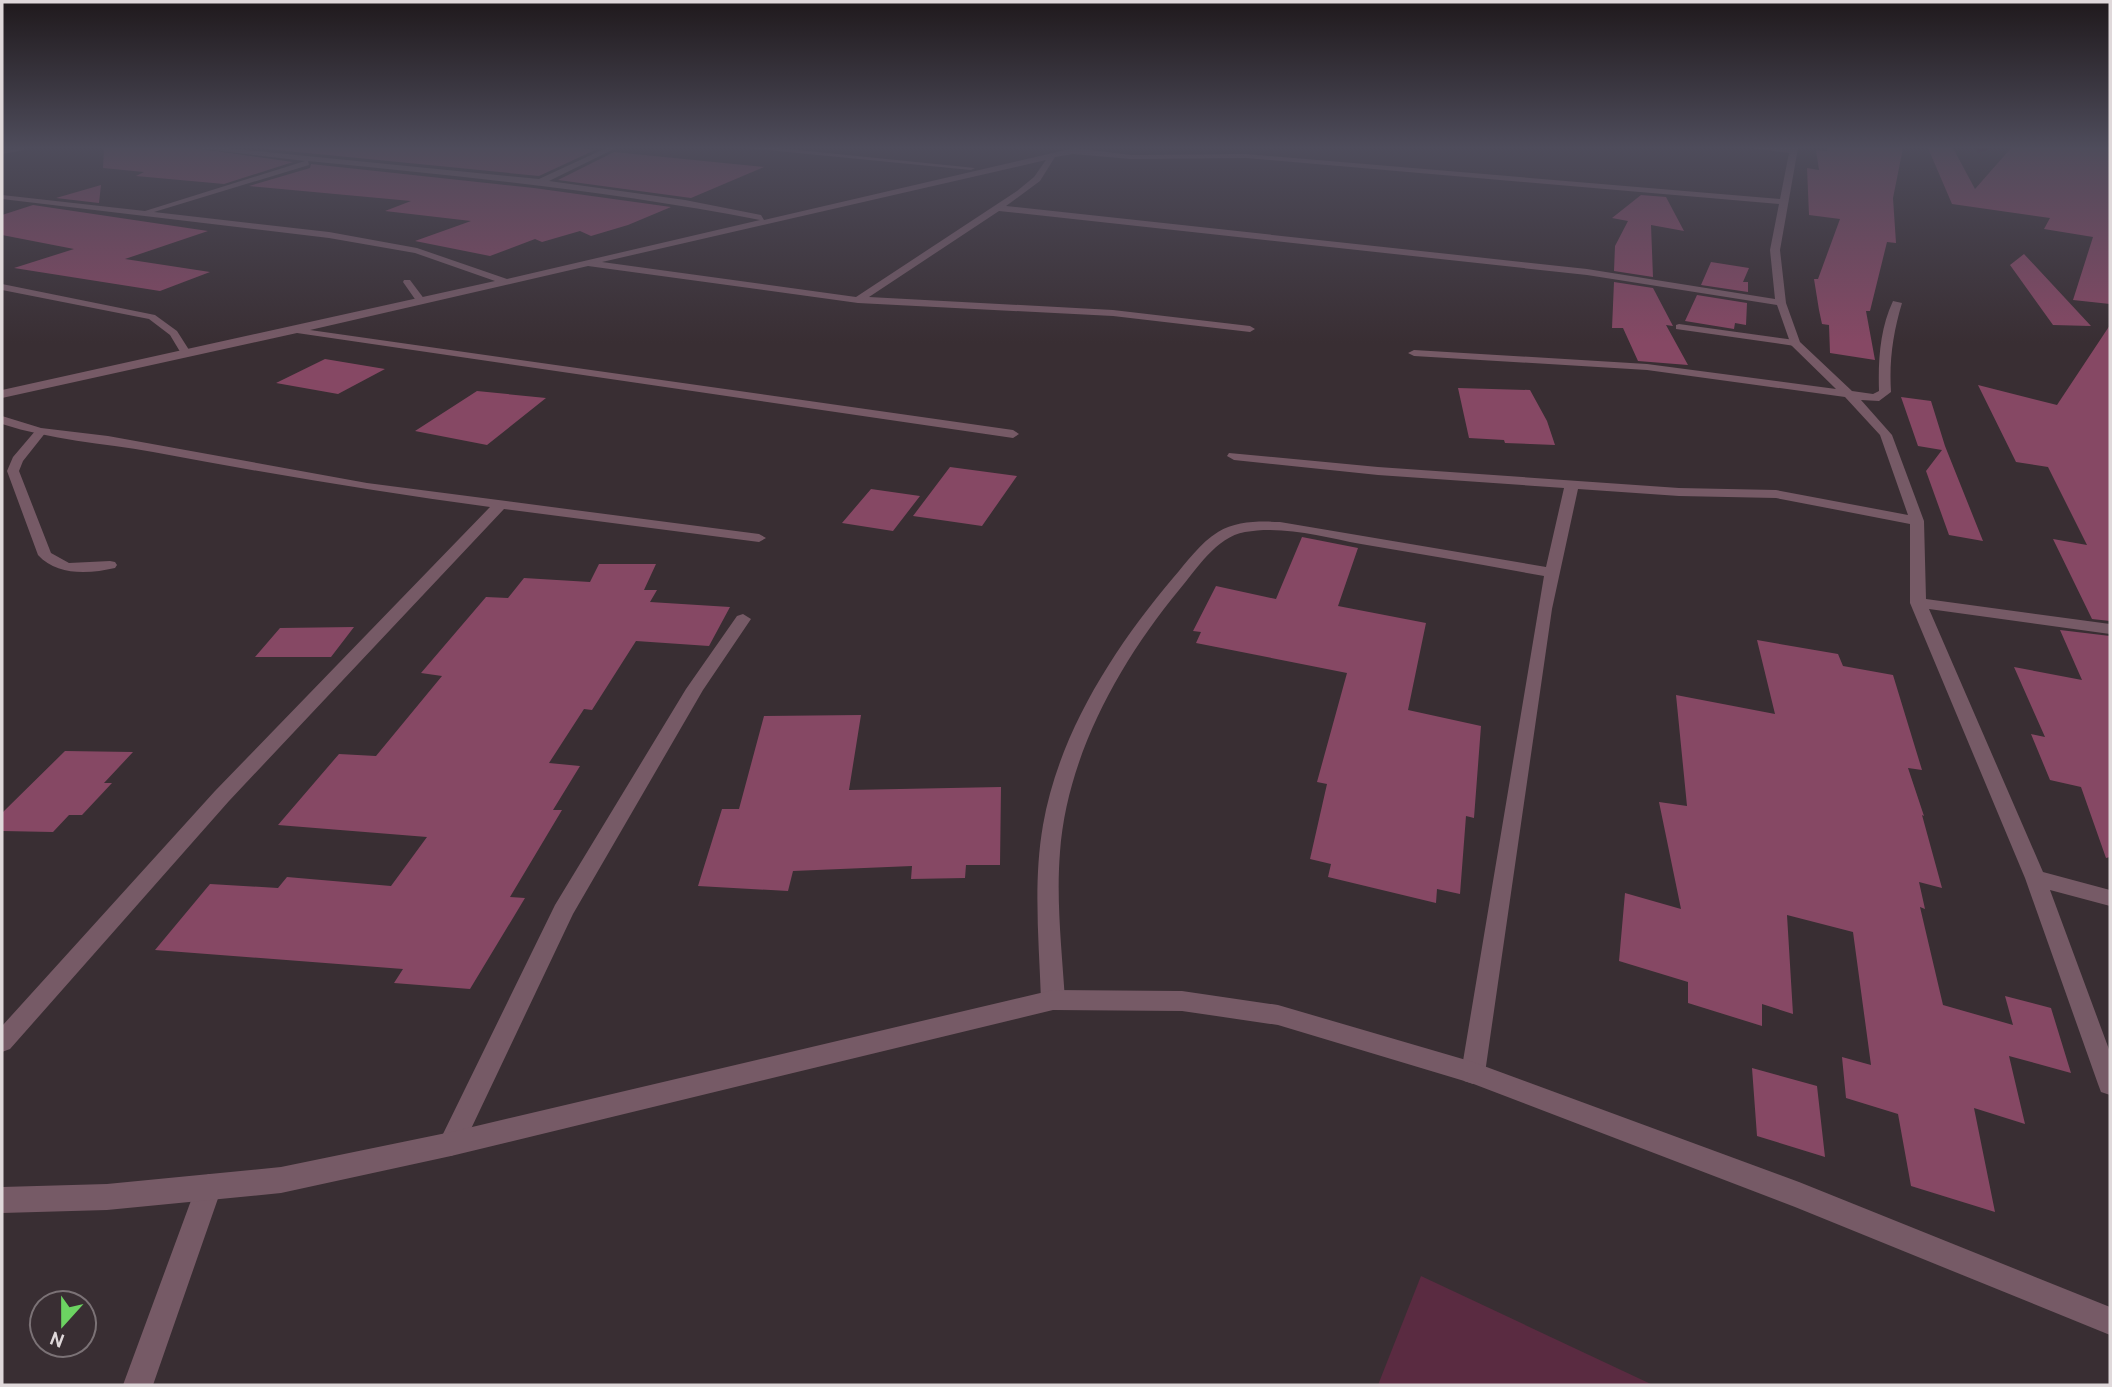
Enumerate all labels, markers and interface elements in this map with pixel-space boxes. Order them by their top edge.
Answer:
north arrow [28,1289,98,1359]
text: N [47,1326,67,1353]

